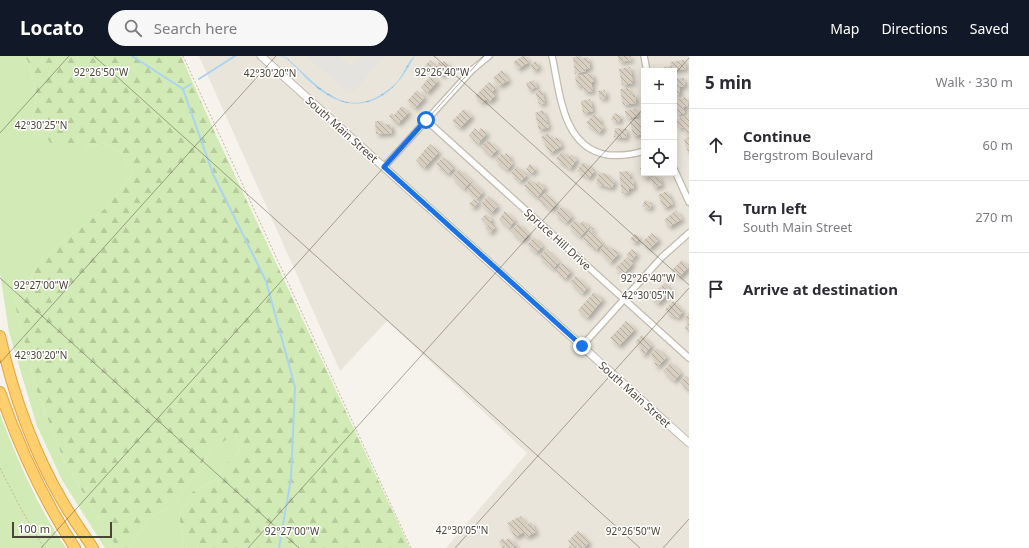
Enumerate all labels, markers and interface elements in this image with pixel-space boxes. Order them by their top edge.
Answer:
search box [108,10,388,46]
text: Locato [20,15,84,41]
icon: search [122,17,144,39]
text: Search here [154,18,237,38]
text: Map [830,19,859,38]
text: Directions [881,19,948,38]
text: Saved [970,19,1009,38]
text: 92°26'50"W [74,65,129,79]
text: 92°26'40"W [415,65,470,79]
text: 42°30'20"N [244,66,296,80]
map controls [641,68,677,176]
button: + [641,68,677,104]
text: 5 min [705,71,752,94]
text: Walk · 330 m [935,73,1013,91]
street label: South Main Street [303,92,381,166]
button: − [641,104,677,140]
route start [417,111,435,129]
text: 42°30'25"N [15,118,67,132]
text: Continue [743,126,811,146]
icon: ahead [705,134,727,156]
text: 60 m [983,136,1013,154]
button: locate [641,140,677,176]
text: Bergstrom Boulevard [743,146,873,164]
text: Turn left [743,198,807,218]
street label: Spruce Hill Drive [521,205,595,273]
icon: left [705,206,727,228]
text: 270 m [975,208,1013,226]
text: South Main Street [743,218,852,236]
text: 92°26'40"W [621,271,676,285]
text: 92°27'00"W [14,278,69,292]
icon: arrive [705,278,727,300]
text: Arrive at destination [743,279,898,299]
text: 42°30'05"N [622,288,674,302]
route end [573,337,591,355]
text: 42°30'20"N [15,348,67,362]
street label: South Main Street [596,357,674,431]
scale bar [12,520,112,539]
text: 100 m [18,521,50,536]
text: 42°30'05"N [436,523,488,537]
text: 92°27'00"W [265,524,320,538]
text: 92°26'50"W [606,524,661,538]

